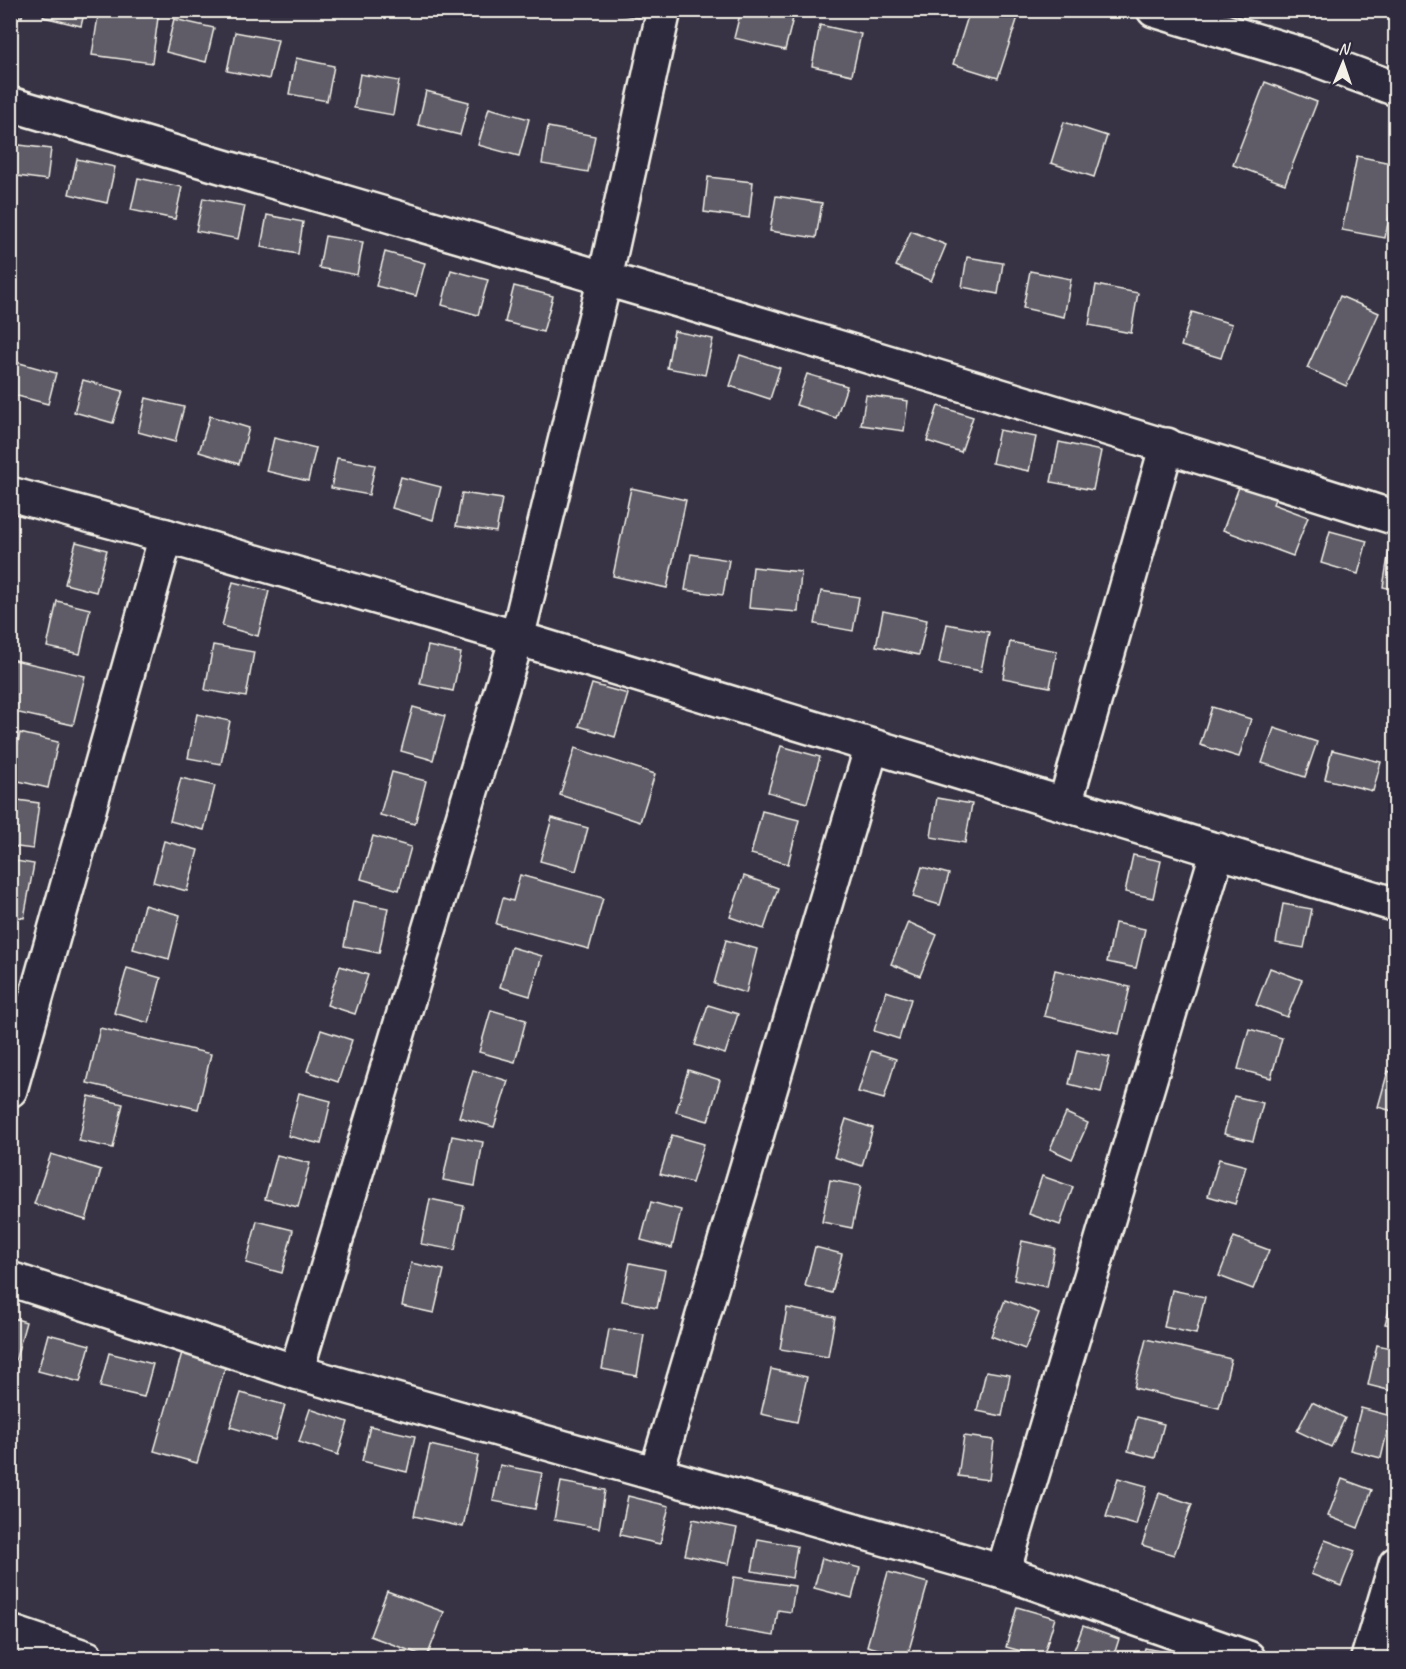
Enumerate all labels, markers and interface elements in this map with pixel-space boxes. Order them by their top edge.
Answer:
north arrow [1313,33,1373,93]
text: N [1338,39,1352,59]

